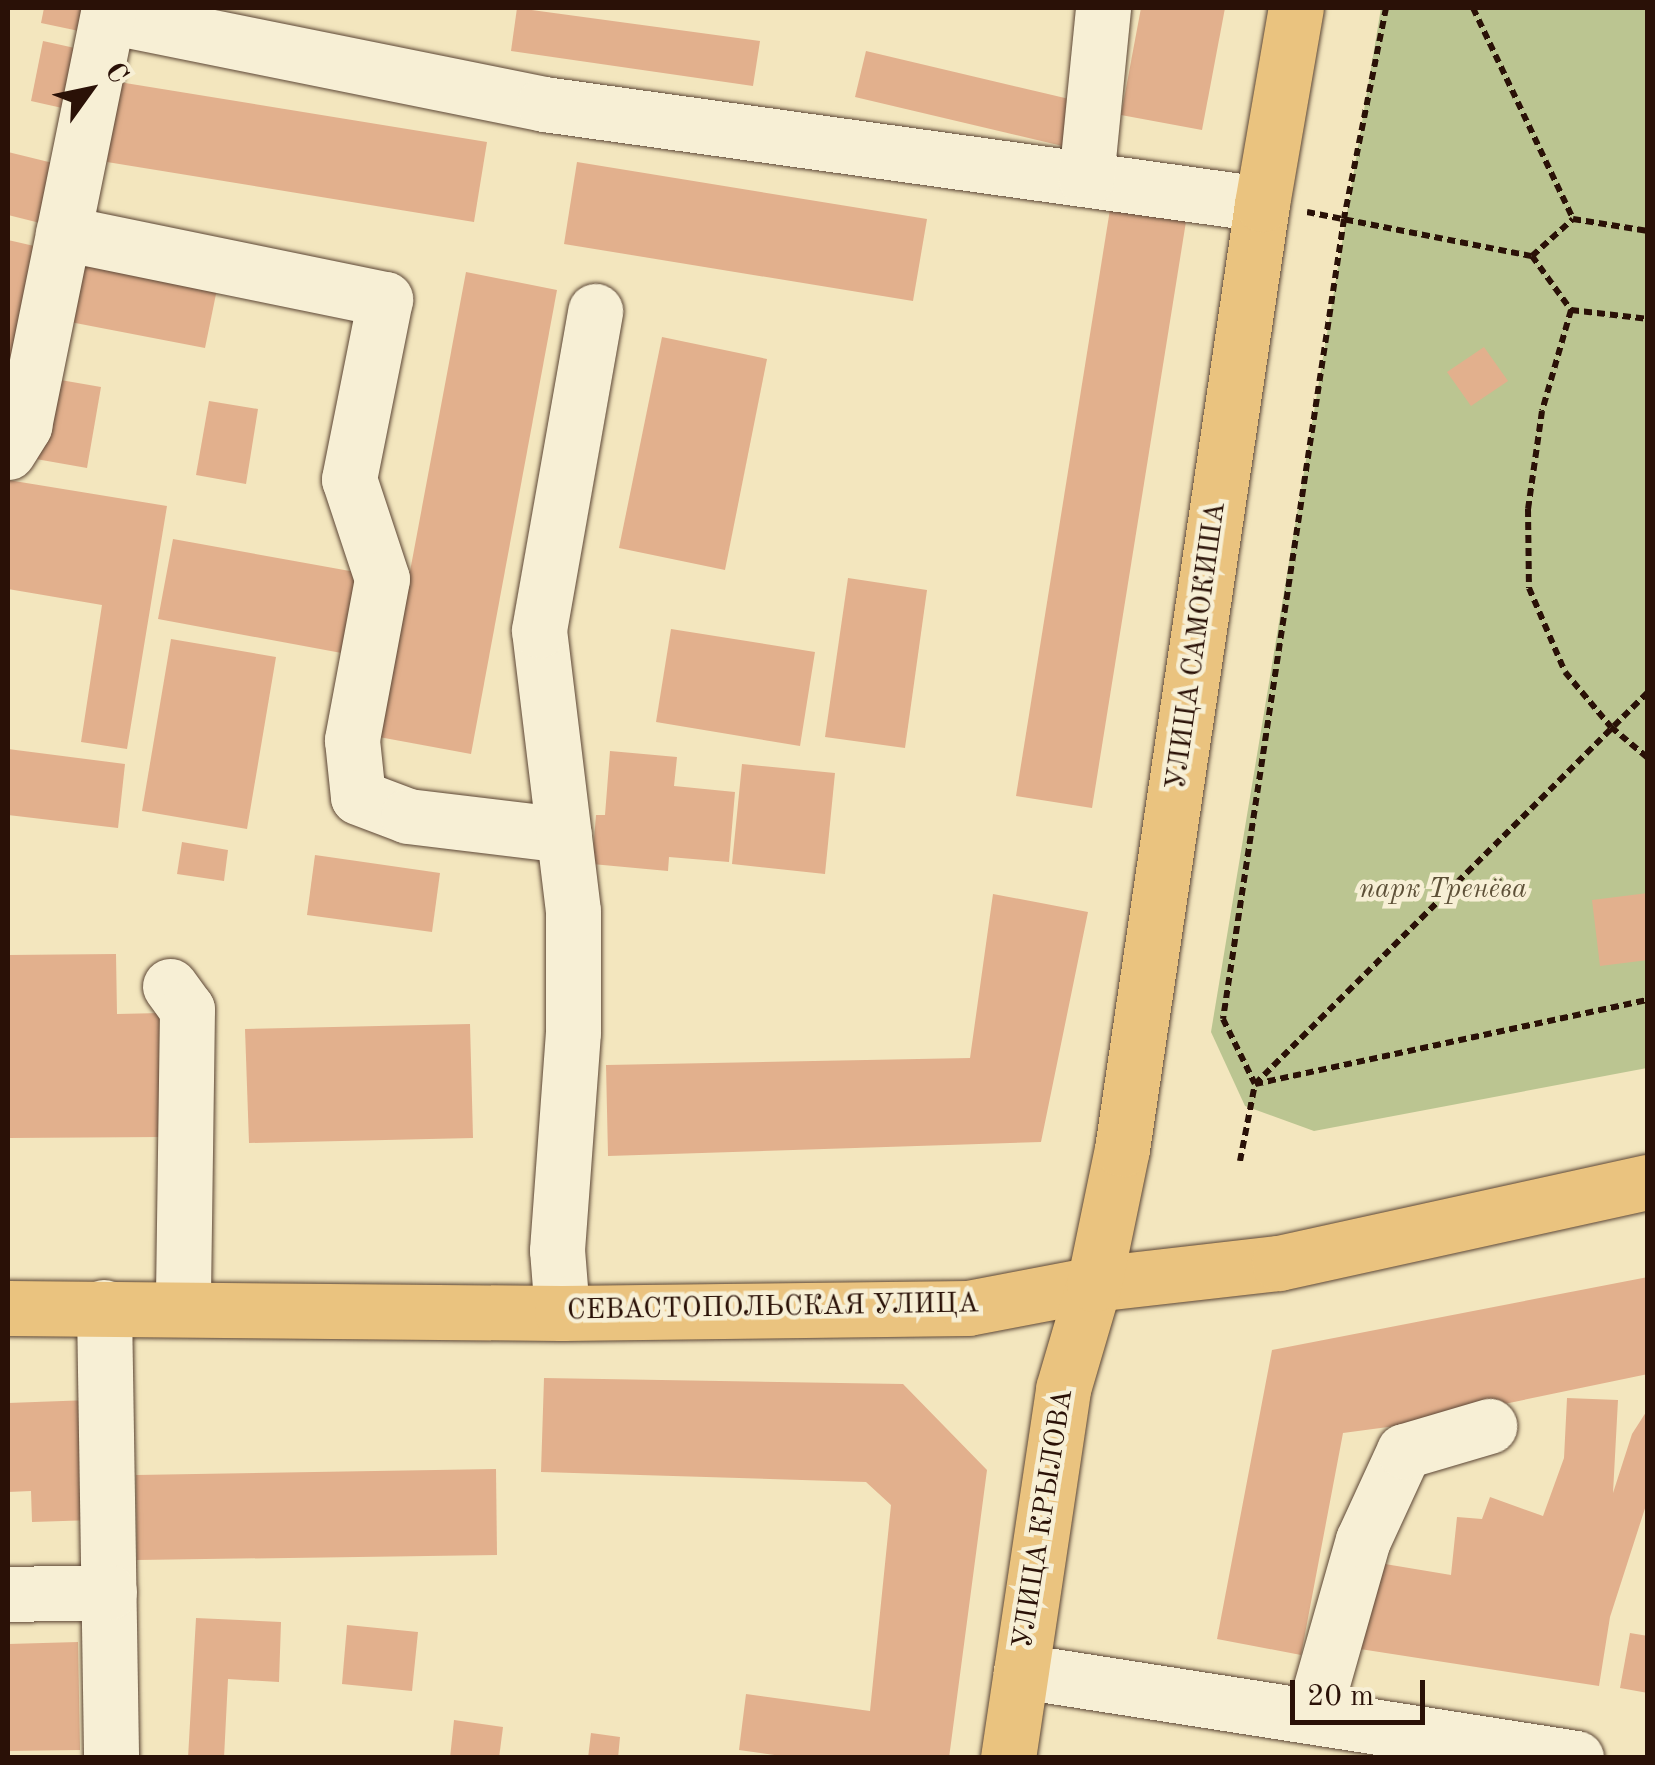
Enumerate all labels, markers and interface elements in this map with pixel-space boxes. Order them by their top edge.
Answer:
north arrow [40,40,140,140]
text: С [98,58,132,89]
street label: УЛИЦА САМОКИША [1160,500,1234,792]
park label: парк Тренёва [1359,873,1527,907]
street label: СЕВАСТОПОЛЬСКАЯ УЛИЦА [567,1288,979,1328]
street label: УЛИЦА КРЫЛОВА [1007,1387,1081,1651]
scale bar [1295,1660,1430,1722]
text: 20 m [1307,1682,1374,1712]

